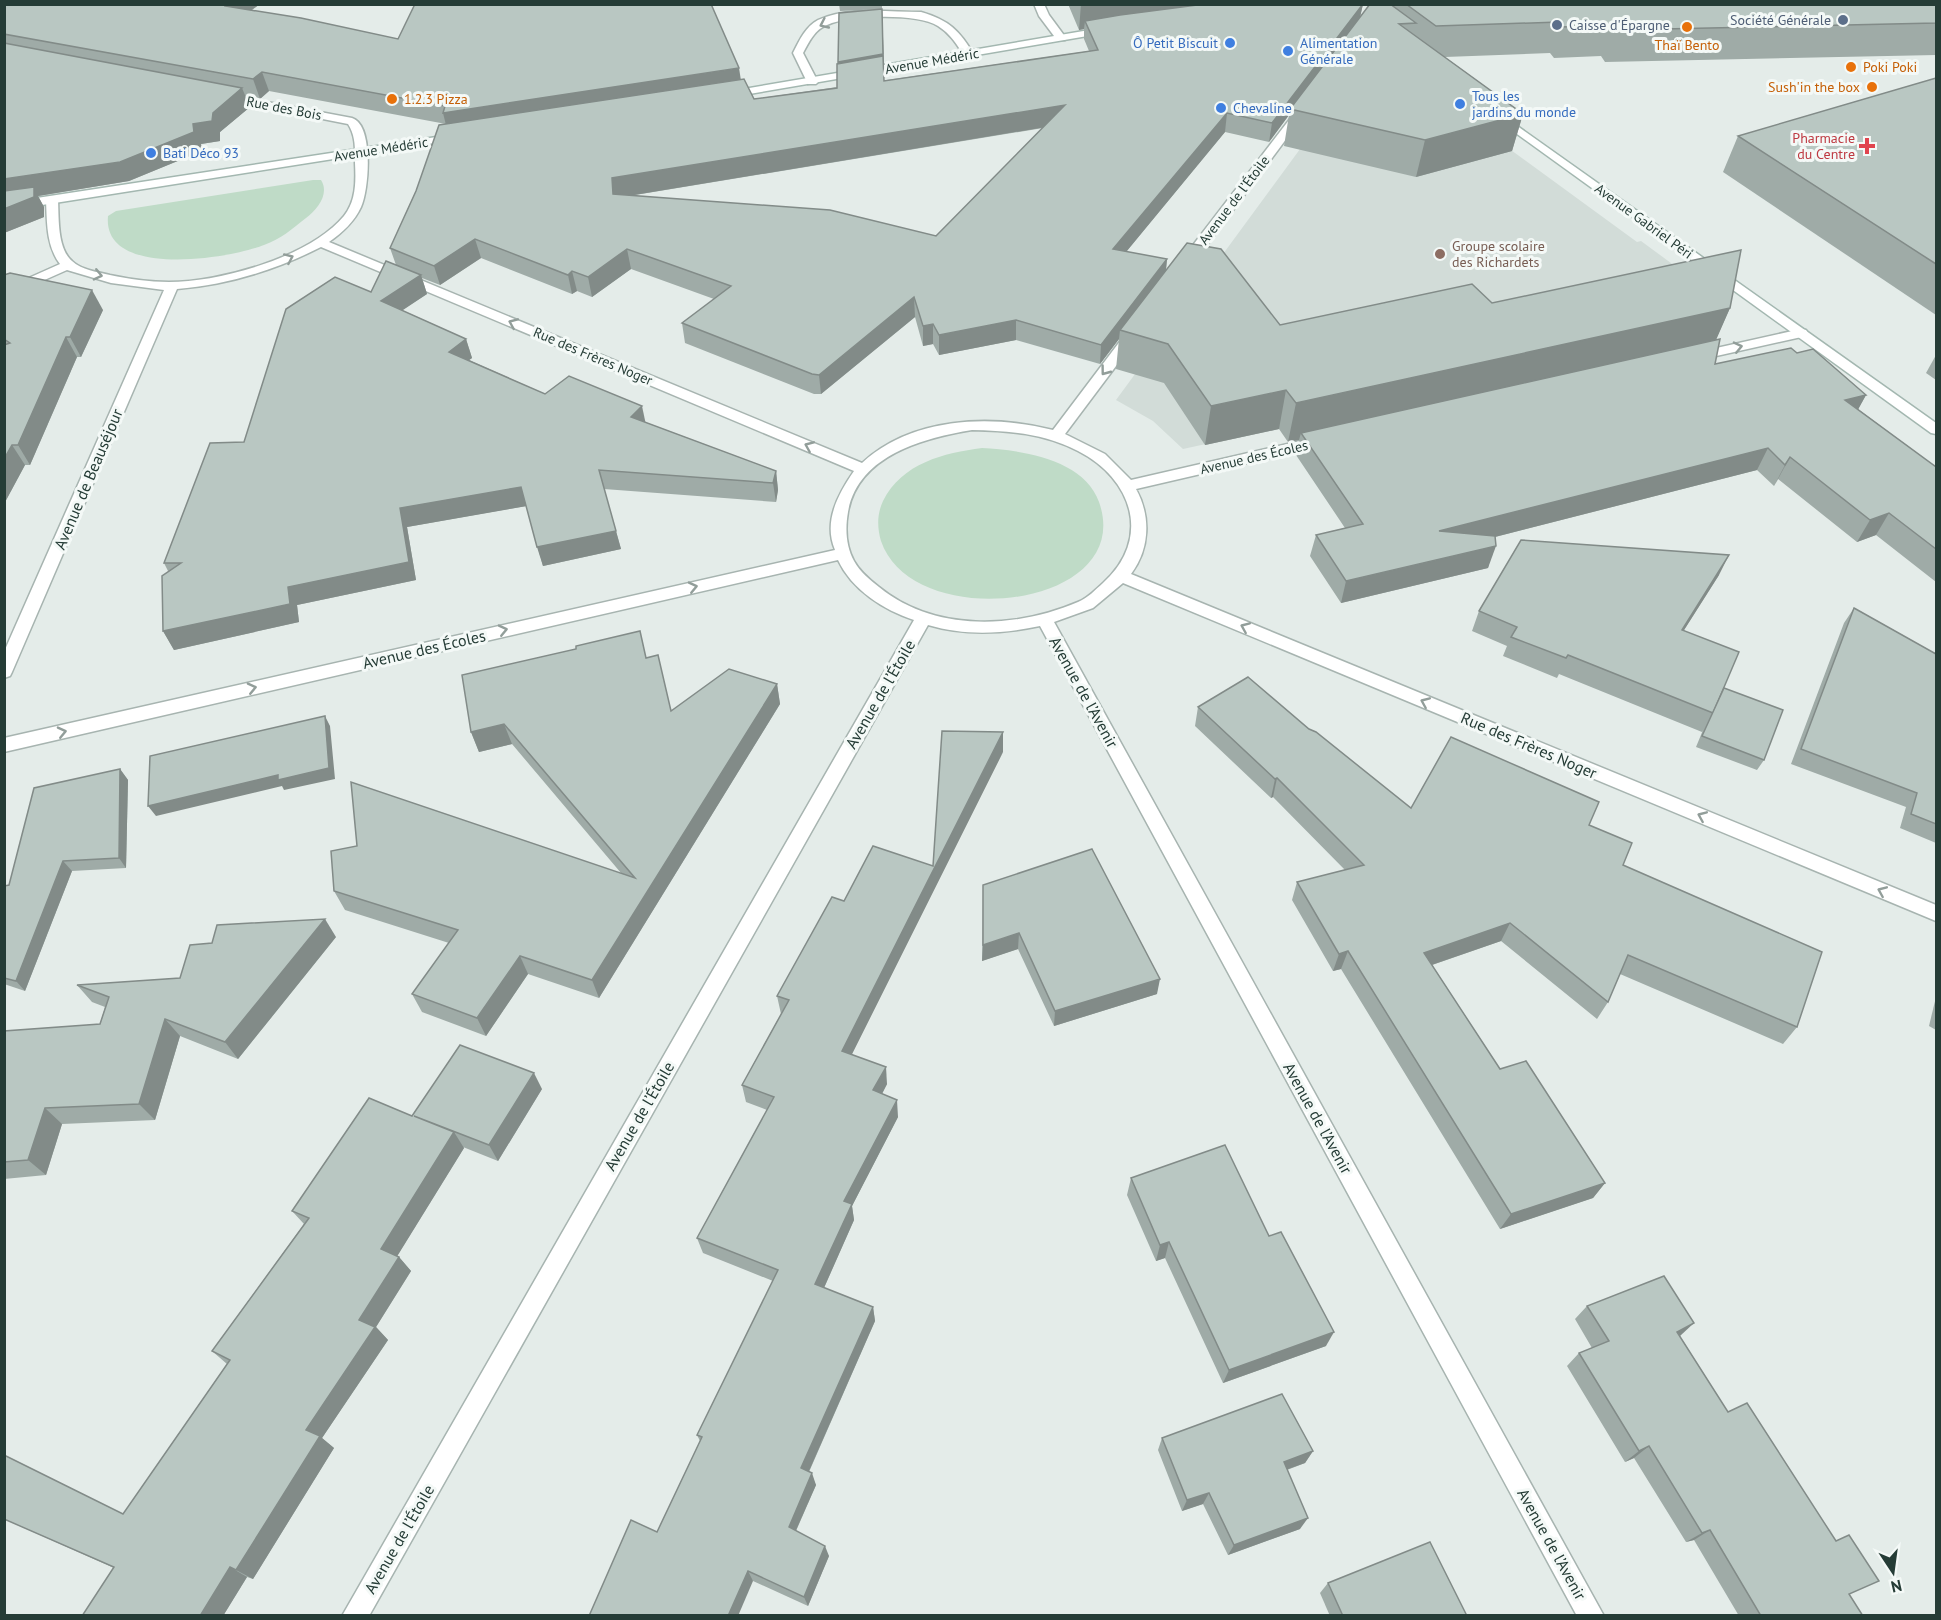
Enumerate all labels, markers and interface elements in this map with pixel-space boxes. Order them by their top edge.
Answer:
place label: Société Générale [1730,11,1831,29]
marker: Société Générale [1836,13,1850,27]
place label: Caisse d'Épargne [1569,16,1670,34]
one-way arrow [819,17,830,29]
marker: Caisse d'Épargne [1550,18,1564,32]
marker: Thaï Bento [1680,20,1694,34]
place label: Ô Petit Biscuit [1133,34,1218,52]
place label: Alimentation Générale [1300,34,1378,68]
marker: Ô Petit Biscuit [1223,36,1237,50]
place label: Thaï Bento [1655,36,1719,54]
street label: Avenue Médéric [884,44,980,78]
marker: Alimentation Générale [1281,44,1295,58]
place label: Poki Poki [1863,58,1917,76]
marker: Poki Poki [1844,60,1858,74]
place label: Sush'in the box [1768,78,1860,96]
marker: Sush'in the box [1865,80,1879,94]
place label: Tous les jardins du monde [1472,87,1576,121]
place label: 1.2.3 Pizza [404,90,468,108]
street label: Rue des Bois [245,92,323,124]
marker: 1.2.3 Pizza [385,92,399,106]
marker: Tous les jardins du monde [1453,97,1467,111]
place label: Chevaline [1233,99,1292,117]
marker: Chevaline [1214,101,1228,115]
place label: Pharmacie du Centre [1792,129,1855,163]
street label: Avenue Médéric [333,133,429,165]
marker: Pharmacie du Centre [1860,139,1874,153]
place label: Bati Déco 93 [163,144,239,162]
marker: Bati Déco 93 [144,146,158,160]
street label: Avenue de l’Étoile [1195,152,1273,248]
street label: Avenue Gabriel Péri [1591,179,1697,263]
place label: Groupe scolaire des Richardets [1452,237,1545,271]
marker: Groupe scolaire des Richardets [1433,247,1447,261]
one-way arrow [282,253,293,265]
one-way arrow [93,268,103,281]
one-way arrow [508,318,519,330]
street label: Rue des Frères Noger [531,323,656,389]
one-way arrow [1733,342,1743,355]
one-way arrow [1101,364,1112,375]
street label: Avenue de Beauséjour [49,405,127,552]
street label: Avenue des Écoles [1198,436,1310,478]
one-way arrow [804,441,815,453]
one-way arrow [688,581,698,594]
one-way arrow [1240,622,1251,634]
street label: Avenue des Écoles [361,625,488,673]
one-way arrow [498,625,508,638]
street label: Avenue de l’Avenir [1045,633,1123,752]
street label: Avenue de l’Étoile [841,636,919,752]
one-way arrow [246,683,256,696]
one-way arrow [1420,697,1431,709]
street label: Rue des Frères Noger [1458,707,1601,783]
one-way arrow [56,726,66,739]
one-way arrow [1698,811,1709,823]
one-way arrow [1878,886,1889,898]
street label: Avenue de l’Étoile [600,1058,678,1174]
street label: Avenue de l’Avenir [1279,1059,1357,1178]
street label: Avenue de l’Étoile [360,1481,438,1597]
street label: Avenue de l’Avenir [1513,1485,1591,1604]
north arrow [1863,1542,1923,1602]
text: N [1889,1576,1904,1598]

